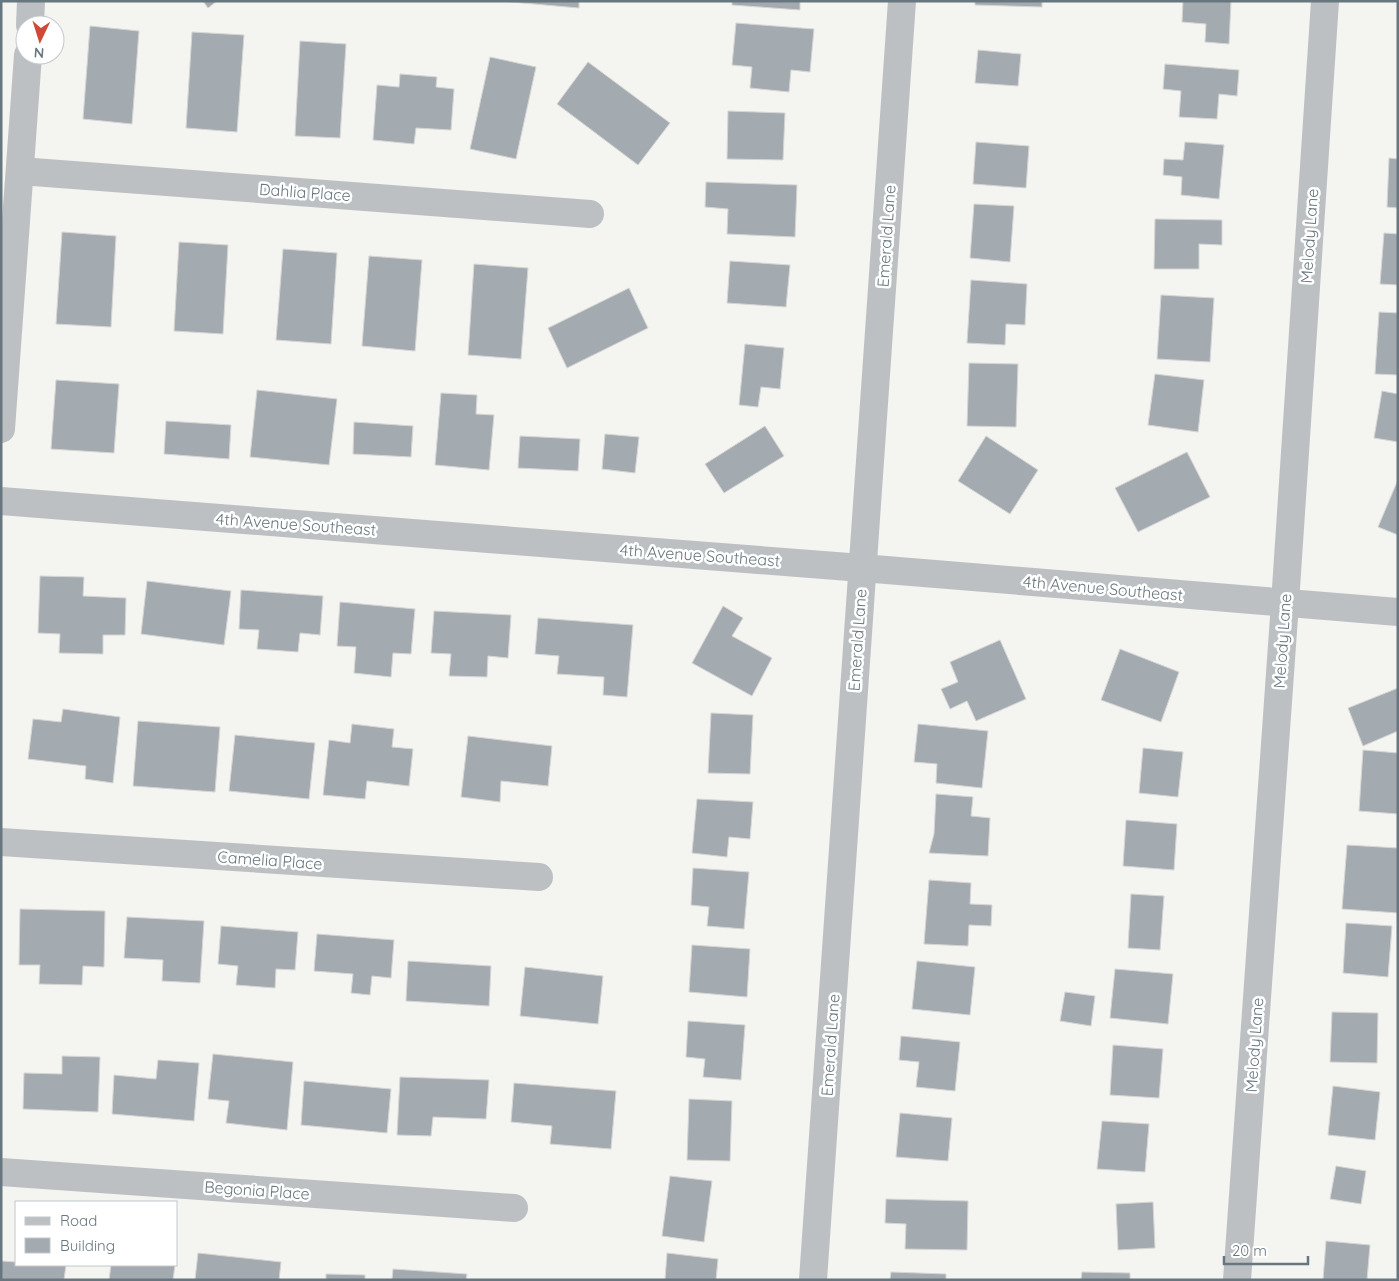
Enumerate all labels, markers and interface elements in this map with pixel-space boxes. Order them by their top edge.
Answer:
north arrow [15,15,65,65]
text: N [33,44,45,62]
street label: Dahlia Place [259,179,351,205]
street label: Emerald Lane [872,184,900,288]
street label: Melody Lane [1296,188,1322,284]
street label: 4th Avenue Southeast [215,508,377,540]
street label: 4th Avenue Southeast [619,539,781,571]
street label: 4th Avenue Southeast [1022,571,1184,605]
street label: Emerald Lane [843,588,871,692]
street label: Melody Lane [1269,593,1295,689]
street label: Camelia Place [217,846,323,874]
street label: Emerald Lane [816,993,844,1097]
street label: Melody Lane [1241,997,1267,1093]
street label: Begonia Place [204,1176,310,1204]
legend [15,1201,178,1266]
text: Road [60,1211,97,1230]
scale bar [1224,1234,1308,1266]
text: Building [60,1236,115,1255]
text: 20 m [1232,1241,1267,1260]

